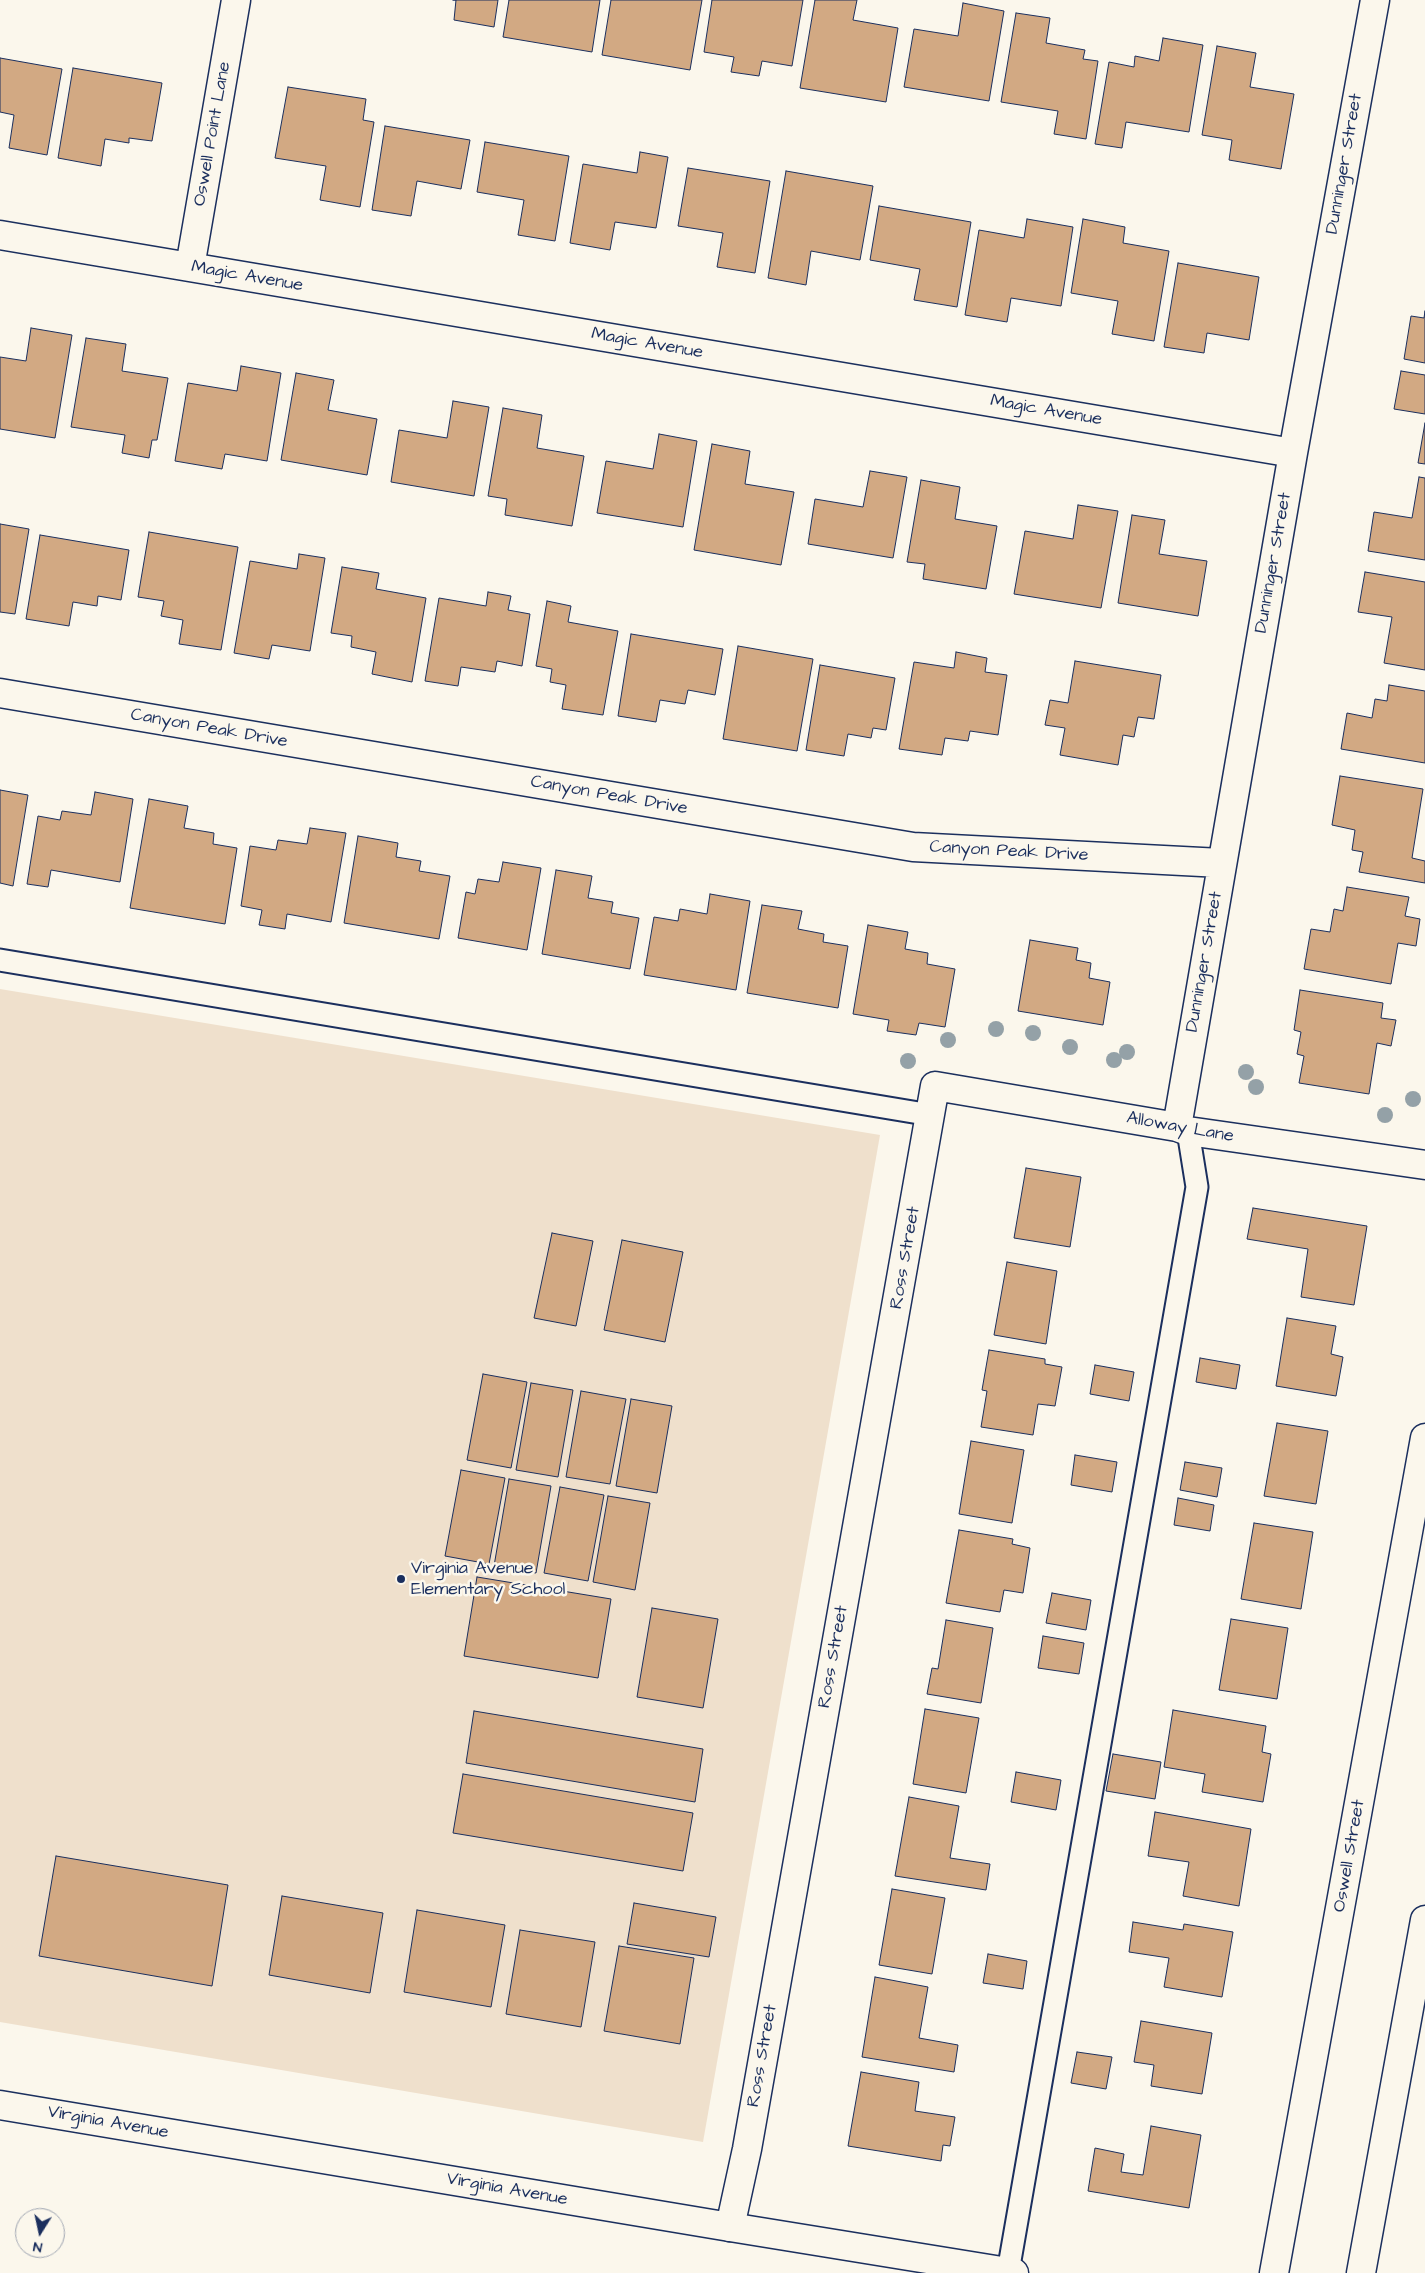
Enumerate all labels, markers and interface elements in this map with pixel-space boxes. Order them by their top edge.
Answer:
street label: Oswell Point Lane [190,60,236,208]
street label: Dunninger Street [1322,92,1368,236]
street label: Magic Avenue [189,257,305,297]
street label: Magic Avenue [589,324,705,364]
street label: Magic Avenue [988,391,1104,431]
street label: Dunninger Street [1251,491,1297,635]
street label: Canyon Peak Drive [129,705,289,753]
street label: Canyon Peak Drive [529,772,689,820]
street label: Canyon Peak Drive [929,837,1089,867]
street label: Dunninger Street [1182,890,1228,1034]
street label: Alloway Lane [1125,1108,1235,1148]
street label: Ross Street [886,1205,926,1311]
place label: Virginia Avenue Elementary School [411,1558,565,1600]
marker: Virginia Avenue Elementary School [395,1573,407,1585]
street label: Ross Street [814,1604,854,1710]
street label: Oswell Street [1329,1798,1371,1914]
street label: Ross Street [743,2003,783,2109]
street label: Virginia Avenue [46,2102,170,2144]
street label: Virginia Avenue [445,2169,569,2211]
north arrow [15,2208,65,2258]
text: N [32,2236,44,2257]

